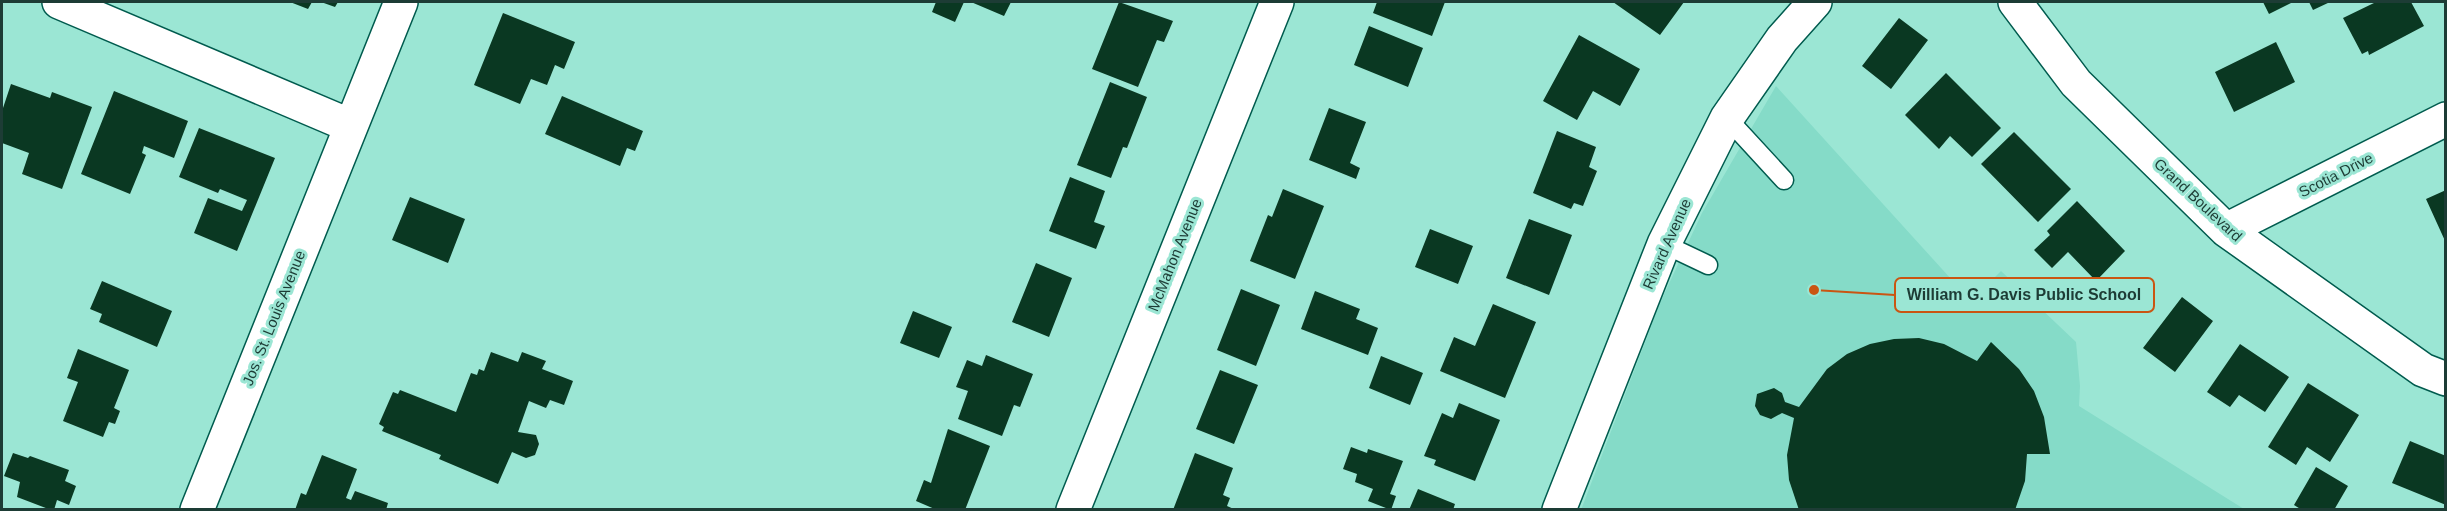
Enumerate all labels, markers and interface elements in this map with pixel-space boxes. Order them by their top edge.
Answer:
street label: Scotia Drive [2296,149,2376,200]
street label: Grand Boulevard [2151,155,2246,245]
street label: McMahon Avenue [1144,196,1205,314]
street label: Rivard Avenue [1639,196,1694,292]
street label: Jos. St. Louis Avenue [239,248,308,388]
callout: William G. Davis Public School [1895,278,2154,312]
text: William G. Davis Public School [1907,286,2141,303]

